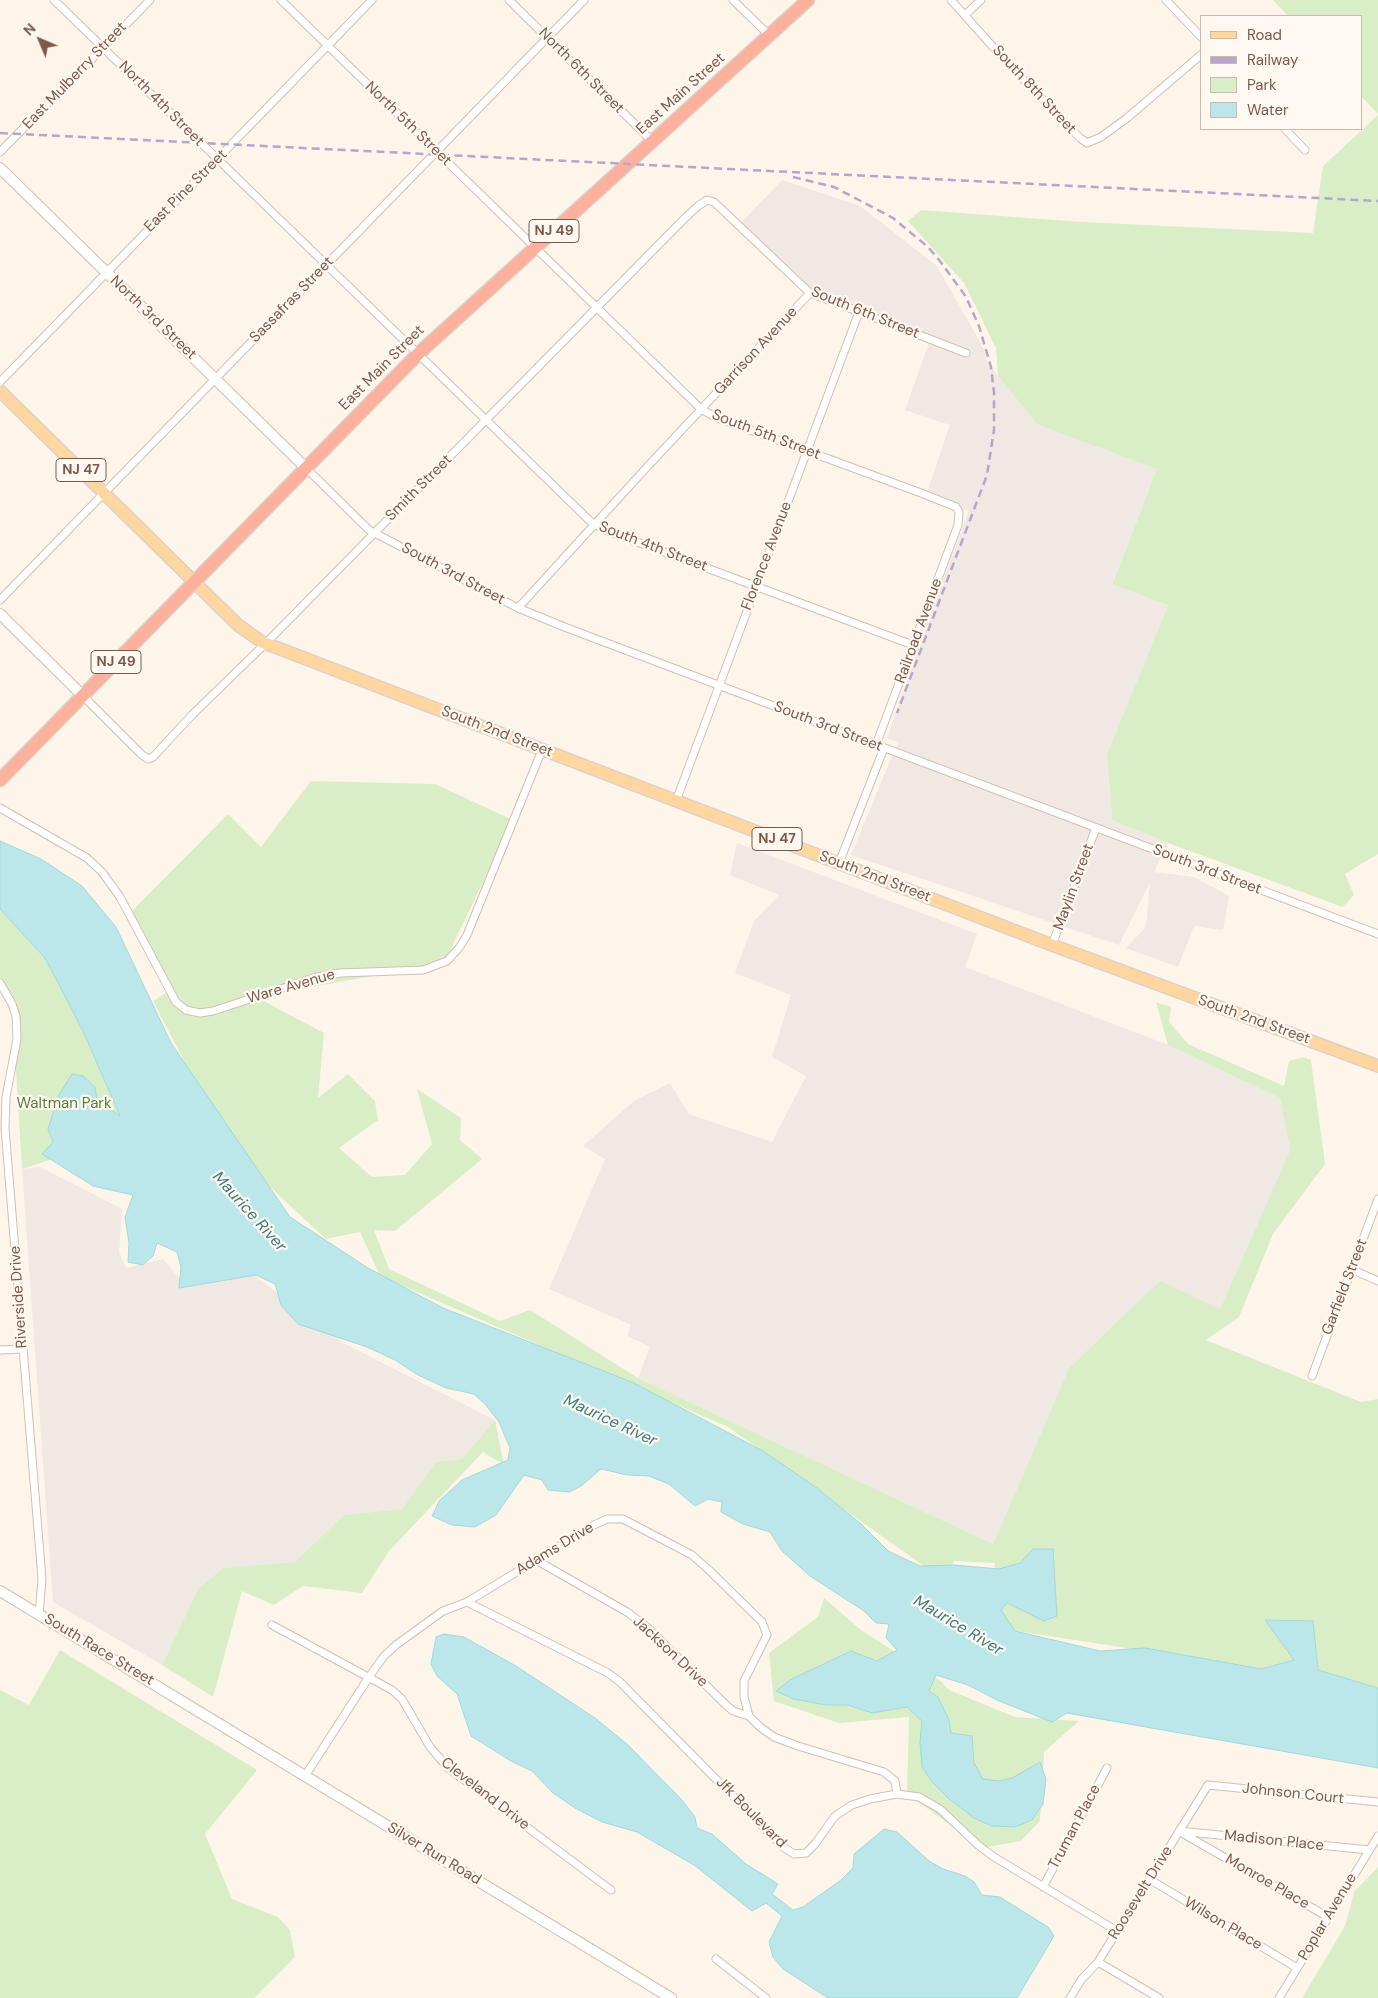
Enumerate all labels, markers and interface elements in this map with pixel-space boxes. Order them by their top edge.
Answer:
north arrow [15,15,65,65]
legend [1200,15,1363,130]
street label: East Mulberry Street [19,19,131,133]
text: N [19,19,39,39]
street label: North 6th Street [534,24,628,118]
text: Road [1247,25,1282,45]
street label: South 8th Street [988,42,1080,138]
street label: East Main Street [633,49,729,139]
text: Railway [1247,50,1298,70]
street label: North 4th Street [115,58,207,150]
text: Park [1247,75,1277,95]
street label: North 5th Street [361,78,455,170]
text: Water [1247,100,1288,120]
street label: East Pine Street [141,146,231,236]
road number: NJ 49 [529,220,579,242]
street label: Sassafras Street [246,253,338,347]
street label: North 3rd Street [106,272,200,364]
street label: South 6th Street [808,283,922,343]
street label: Garrison Avenue [710,303,802,399]
street label: East Main Street [336,322,428,414]
street label: South 5th Street [709,406,823,464]
street label: Smith Street [382,451,456,525]
road number: NJ 47 [56,458,106,482]
street label: Florence Avenue [738,499,796,613]
street label: South 4th Street [596,518,710,576]
street label: South 3rd Street [398,539,508,609]
street label: Railroad Avenue [892,576,946,686]
road number: NJ 49 [91,650,141,674]
street label: South 3rd Street [771,698,885,756]
street label: South 2nd Street [439,702,555,762]
road number: NJ 47 [752,828,802,851]
street label: Maylin Street [1050,841,1098,933]
street label: South 3rd Street [1150,841,1264,899]
street label: South 2nd Street [817,847,933,907]
street label: Ware Avenue [245,966,337,1008]
street label: South 2nd Street [1196,991,1312,1049]
park label: Waltman Park [17,1095,111,1113]
water label: Maurice River [208,1168,290,1256]
street label: Garfield Street [1318,1236,1372,1338]
street label: Riverside Drive [6,1245,32,1349]
water label: Maurice River [560,1391,660,1451]
street label: Adams Drive [513,1519,597,1579]
water label: Maurice River [910,1592,1006,1660]
street label: South Race Street [41,1610,157,1690]
street label: Jackson Drive [629,1613,711,1691]
street label: Cleveland Drive [437,1754,533,1834]
street label: Jfk Boulevard [712,1774,790,1852]
street label: Johnson Court [1241,1780,1345,1808]
street label: Truman Place [1045,1782,1105,1872]
street label: Silver Run Road [384,1819,484,1889]
street label: Madison Place [1223,1827,1325,1855]
street label: Roosevelt Drive [1105,1843,1177,1943]
street label: Monroe Place [1222,1851,1312,1913]
street label: Poplar Avenue [1295,1870,1361,1964]
street label: Wilson Place [1181,1894,1265,1954]

